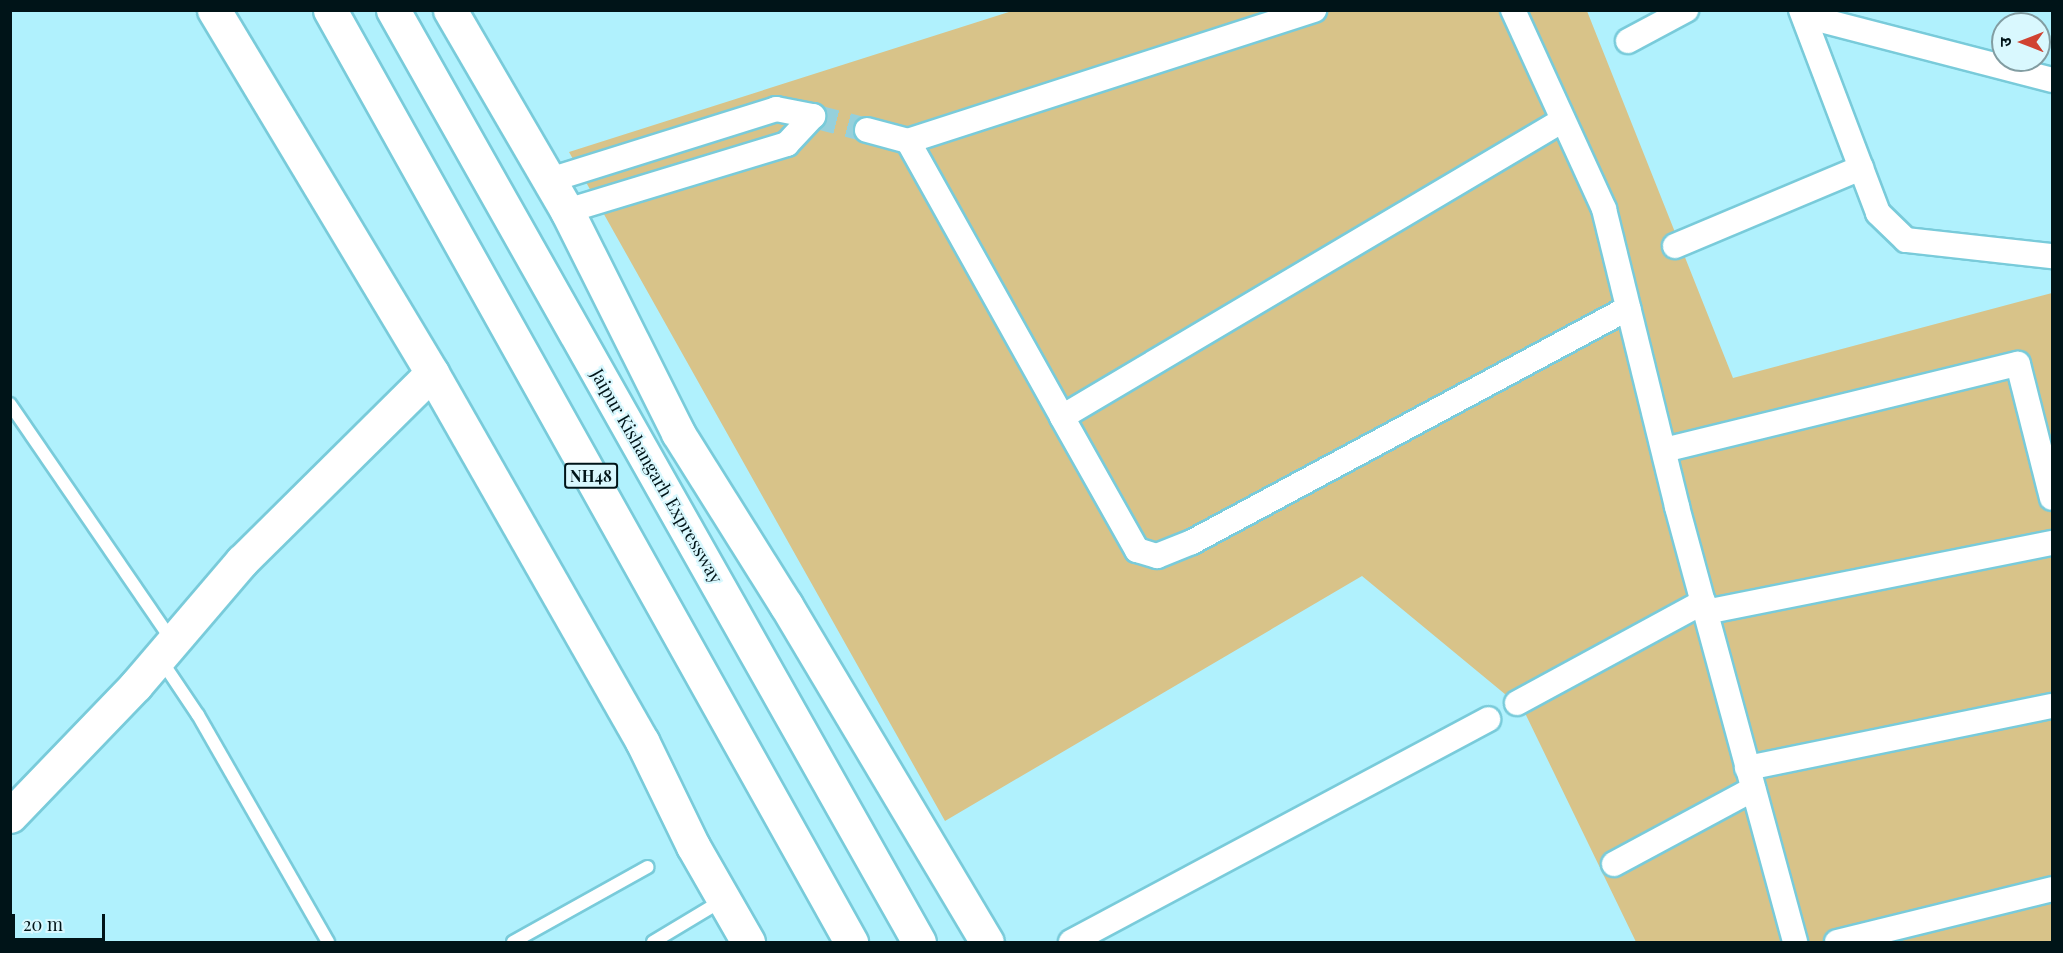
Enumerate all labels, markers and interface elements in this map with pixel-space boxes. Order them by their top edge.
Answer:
north arrow [1991,12,2051,72]
text: उ [1994,37,2015,47]
street label: Jaipur Kishangarh Expressway [586,365,728,587]
road number: NH48 [564,463,618,489]
scale bar [15,902,108,940]
text: 20 m [23,912,63,936]

